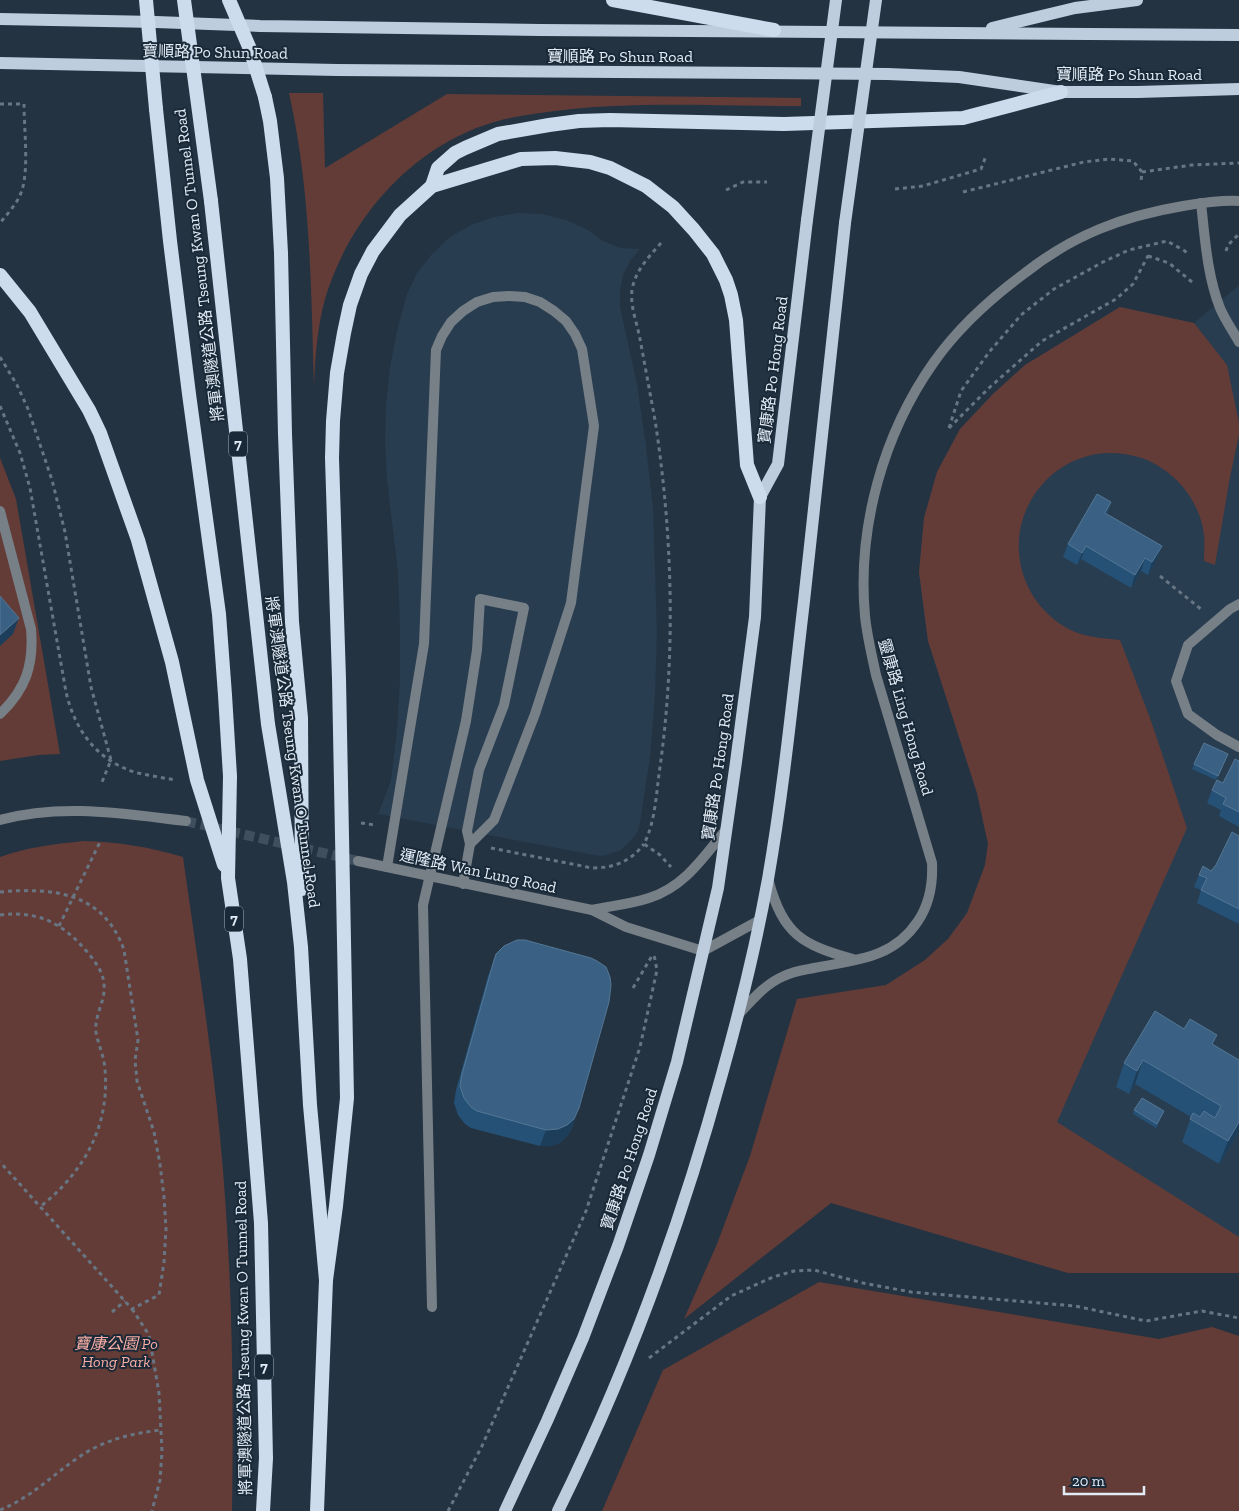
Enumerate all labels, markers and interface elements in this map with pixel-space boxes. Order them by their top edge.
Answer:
street label: 寶順路 Po Shun Road [142,41,288,63]
street label: 寶順路 Po Shun Road [547,47,693,66]
street label: 寶順路 Po Shun Road [1056,65,1202,84]
street label: 將軍澳隧道公路 Tseung Kwan O Tunnel Road [170,108,228,422]
street label: 寶康路 Po Hong Road [755,295,791,445]
road number: 7 [229,432,247,456]
street label: 將軍澳隧道公路 Tseung Kwan O Tunnel Road [262,595,324,909]
street label: 靈康路 Ling Hong Road [875,636,938,798]
street label: 寶康路 Po Hong Road [698,692,738,842]
street label: 運隆路 Wan Lung Road [398,845,558,897]
road number: 7 [225,906,243,932]
street label: 寶康路 Po Hong Road [597,1085,661,1232]
street label: 將軍澳隧道公路 Tseung Kwan O Tunnel Road [231,1180,255,1495]
park label: 寶康公園 Po Hong Park [74,1334,158,1371]
road number: 7 [255,1354,273,1380]
scale bar [1064,1464,1144,1496]
text: 20 m [1072,1472,1105,1490]

